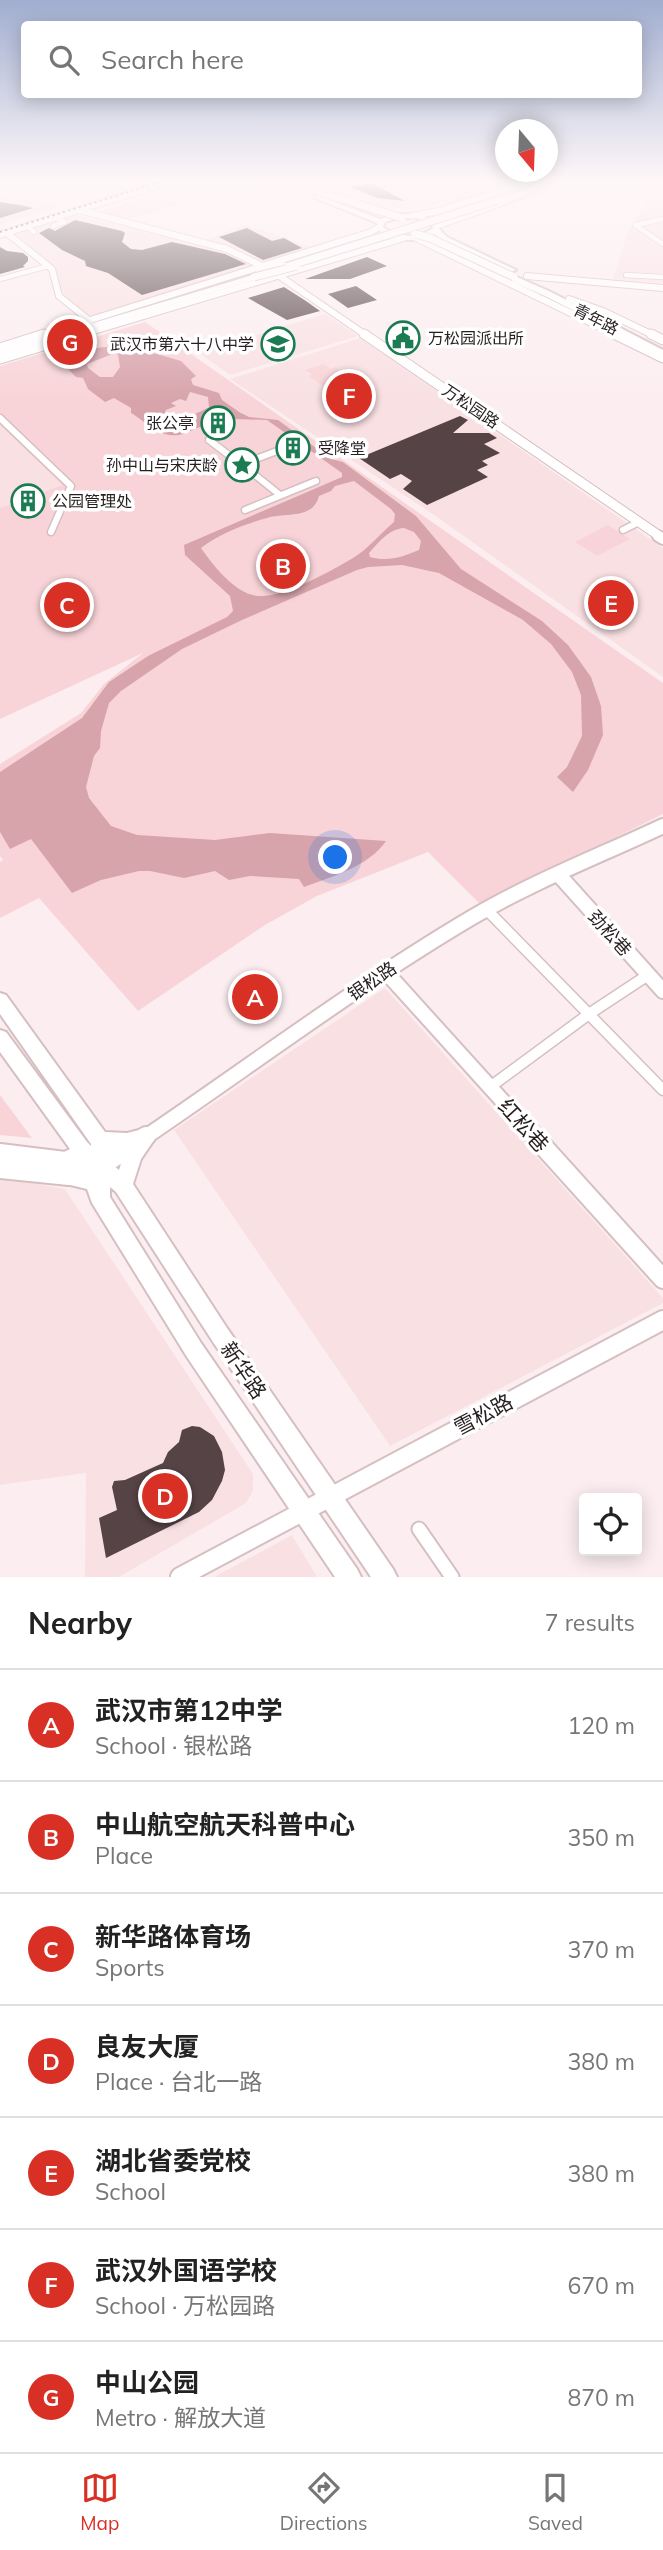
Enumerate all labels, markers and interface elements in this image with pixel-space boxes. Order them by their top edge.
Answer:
search box [21,21,642,98]
icon: search [45,41,83,79]
text: Search here [101,43,244,76]
north arrow [495,119,558,182]
street label: 青年路 [570,299,622,339]
pin: G [47,316,93,368]
public building icon: 万松园派出所 [384,319,422,357]
school or university icon: 武汉市第六十八中学 [259,325,297,363]
place label: 万松园派出所 [428,328,524,348]
place label: 武汉市第六十八中学 [110,334,254,354]
pin: F [326,370,372,422]
street label: 万松园路 [439,380,503,432]
building icon: 张公亭 [199,404,237,442]
place label: 张公亭 [146,413,194,433]
building icon: 受降堂 [274,429,312,467]
place label: 受降堂 [318,438,366,458]
place icon: 孙中山与宋庆龄 [223,446,261,484]
place label: 孙中山与宋庆龄 [106,455,218,475]
building icon: 公园管理处 [9,482,47,520]
place label: 公园管理处 [52,491,132,511]
pin: B [260,540,306,592]
pin: E [588,577,634,629]
pin: C [44,579,90,631]
your location [318,840,352,874]
street label: 劲松巷 [583,905,637,961]
street label: 银松路 [343,956,401,1006]
pin: A [232,971,278,1023]
street label: 红松巷 [493,1093,555,1157]
street label: 新华路 [216,1337,272,1403]
street label: 雪松路 [449,1388,517,1440]
pin: D [142,1470,188,1522]
map controls [579,1493,642,1556]
button: locate [579,1493,642,1556]
text: Nearby [28,1604,132,1642]
text: 7 results [545,1608,635,1637]
text: 武汉市第12中学 [95,1694,282,1727]
text: A [42,1711,60,1740]
text: 120 m [567,1711,635,1740]
text: School · 银松路 [95,1731,252,1760]
text: 中山航空航天科普中心 [95,1808,355,1841]
text: B [43,1823,59,1852]
text: 350 m [567,1823,635,1852]
text: Place [95,1841,153,1870]
text: 新华路体育场 [95,1920,251,1953]
text: C [43,1935,59,1964]
text: 370 m [567,1935,635,1964]
text: Sports [95,1953,165,1982]
text: 良友大厦 [95,2030,199,2063]
text: D [42,2047,60,2076]
text: 380 m [567,2047,635,2076]
text: Place · 台北一路 [95,2067,262,2096]
text: 湖北省委党校 [95,2144,251,2177]
text: E [44,2159,58,2188]
text: 380 m [567,2159,635,2188]
text: School [95,2177,166,2206]
text: 武汉外国语学校 [95,2254,277,2287]
text: F [44,2271,58,2300]
text: 670 m [567,2271,635,2300]
text: School · 万松园路 [95,2291,275,2320]
text: 中山公园 [95,2366,199,2399]
text: G [42,2383,60,2412]
text: 870 m [567,2383,635,2412]
text: Metro · 解放大道 [95,2403,266,2432]
tab: Map [80,2469,119,2535]
tab: Directions [280,2469,368,2535]
tab: Saved [528,2469,583,2535]

